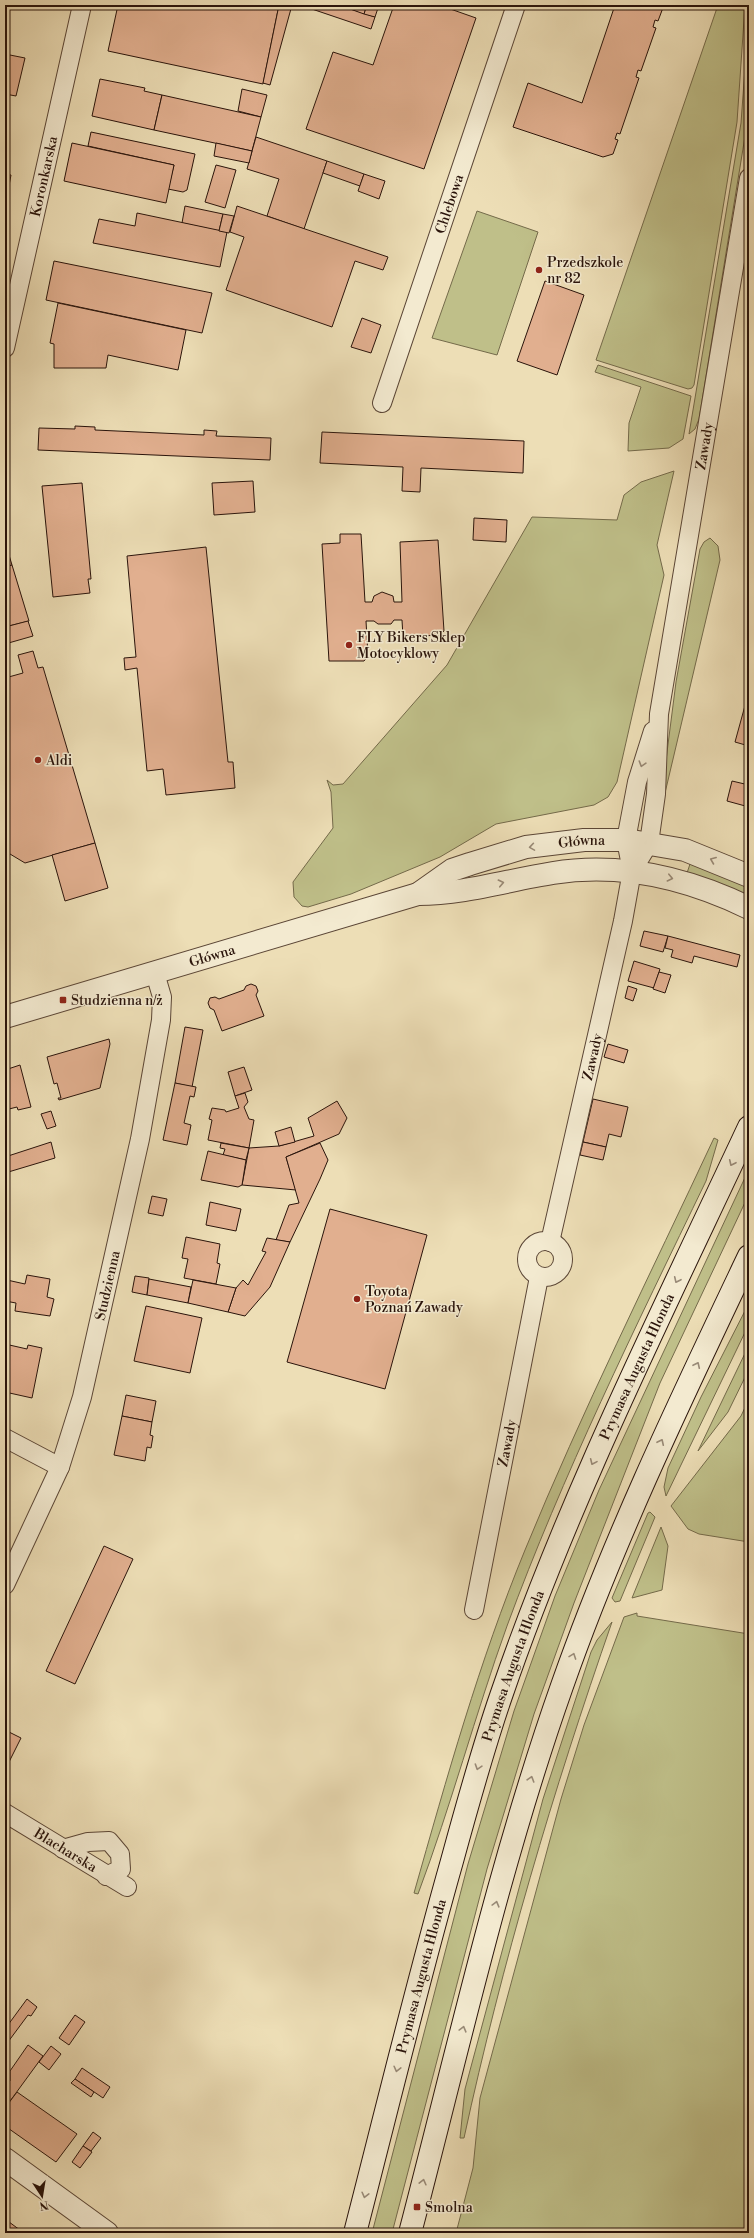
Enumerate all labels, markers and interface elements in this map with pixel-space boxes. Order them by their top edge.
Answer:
street label: Koronkarska [27,134,62,218]
street label: Chlebowa [432,171,469,236]
place label: Przedszkole nr 82 [547,254,623,288]
marker: Przedszkole nr 82 [534,265,544,275]
street label: Zawady [692,421,718,471]
place label: FLY Bikers Sklep Motocyklowy [357,629,465,663]
marker: FLY Bikers Sklep Motocyklowy [344,640,354,650]
place label: Aldi [45,752,73,770]
marker: Aldi [33,755,43,765]
one-way arrow [638,760,647,767]
street label: Główna [557,832,606,853]
one-way arrow [529,842,535,851]
one-way arrow [710,857,717,865]
one-way arrow [667,874,673,882]
one-way arrow [497,880,504,888]
street label: Główna [187,941,238,972]
place label: Studzienna n/ż [71,992,163,1010]
marker: Studzienna n/ż [58,995,68,1005]
street label: Zawady [579,1031,607,1082]
one-way arrow [729,1158,737,1166]
street label: Studzienna [91,1248,125,1322]
one-way arrow [674,1276,682,1284]
place label: Toyota Poznań Zawady [365,1283,463,1317]
street label: Prymasa Augusta Hlonda [596,1290,679,1443]
marker: Toyota Poznań Zawady [352,1294,362,1304]
one-way arrow [692,1362,700,1370]
street label: Zawady [494,1418,521,1469]
one-way arrow [656,1438,664,1446]
one-way arrow [590,1458,598,1465]
street label: Prymasa Augusta Hlonda [479,1587,549,1744]
one-way arrow [568,1652,577,1659]
one-way arrow [475,1763,483,1770]
one-way arrow [526,1775,535,1782]
street label: Blacharska [29,1824,101,1877]
street label: Prymasa Augusta Hlonda [393,1896,451,2056]
one-way arrow [491,1900,499,1907]
one-way arrow [458,2026,466,2033]
one-way arrow [393,2065,402,2072]
north arrow [22,2176,62,2216]
one-way arrow [419,2178,427,2185]
one-way arrow [361,2192,369,2198]
text: N [38,2197,50,2213]
place label: Smolna [425,2199,474,2217]
marker: Smolna [412,2202,422,2212]

